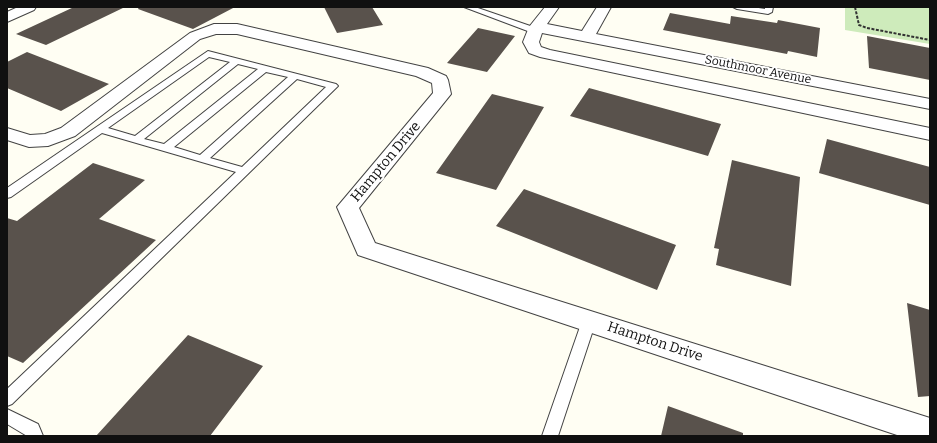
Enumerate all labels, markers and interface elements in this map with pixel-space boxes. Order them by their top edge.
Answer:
street label: Southmoor Avenue [704,53,812,87]
street label: Hampton Drive [348,119,424,205]
street label: Hampton Drive [605,319,705,365]

